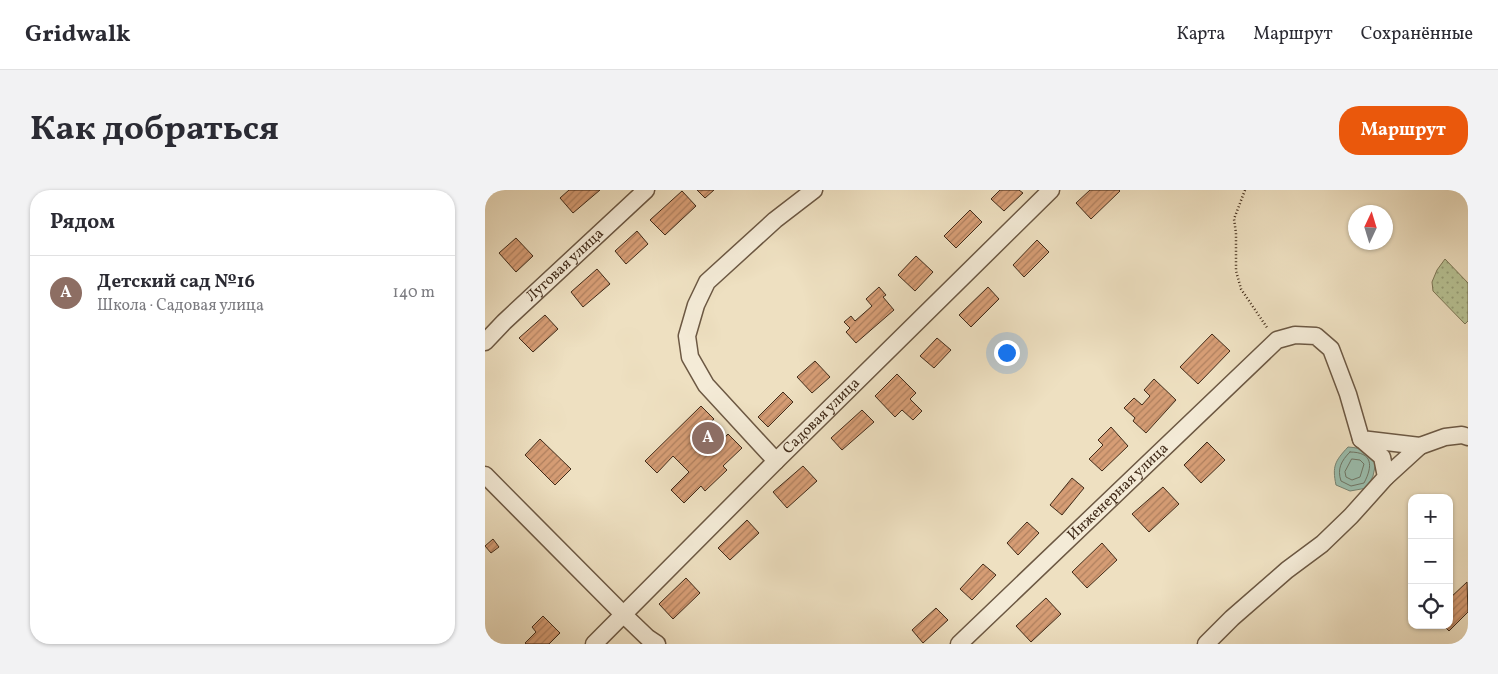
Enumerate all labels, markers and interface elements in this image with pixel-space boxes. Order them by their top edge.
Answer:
text: Gridwalk [25,18,131,52]
text: Карта [1176,22,1225,47]
text: Маршрут [1253,22,1333,47]
text: Сохранённые [1361,22,1473,47]
text: Как добраться [30,106,279,154]
button: Маршрут [1339,106,1468,155]
north arrow [1348,205,1393,250]
text: Рядом [50,208,115,237]
street label: Луговая улица [522,224,609,307]
text: Детский сад №16 [97,269,255,295]
text: A [60,282,72,304]
text: 140 m [393,282,435,304]
text: Школа · Садовая улица [97,295,264,317]
your location [994,340,1020,366]
street label: Садовая улица [778,373,865,459]
pin: A [692,419,724,457]
street label: Инженерная улица [1063,438,1173,546]
map controls [1408,494,1453,629]
button: + [1408,494,1453,539]
button: − [1408,539,1453,584]
button: locate [1408,584,1453,629]

